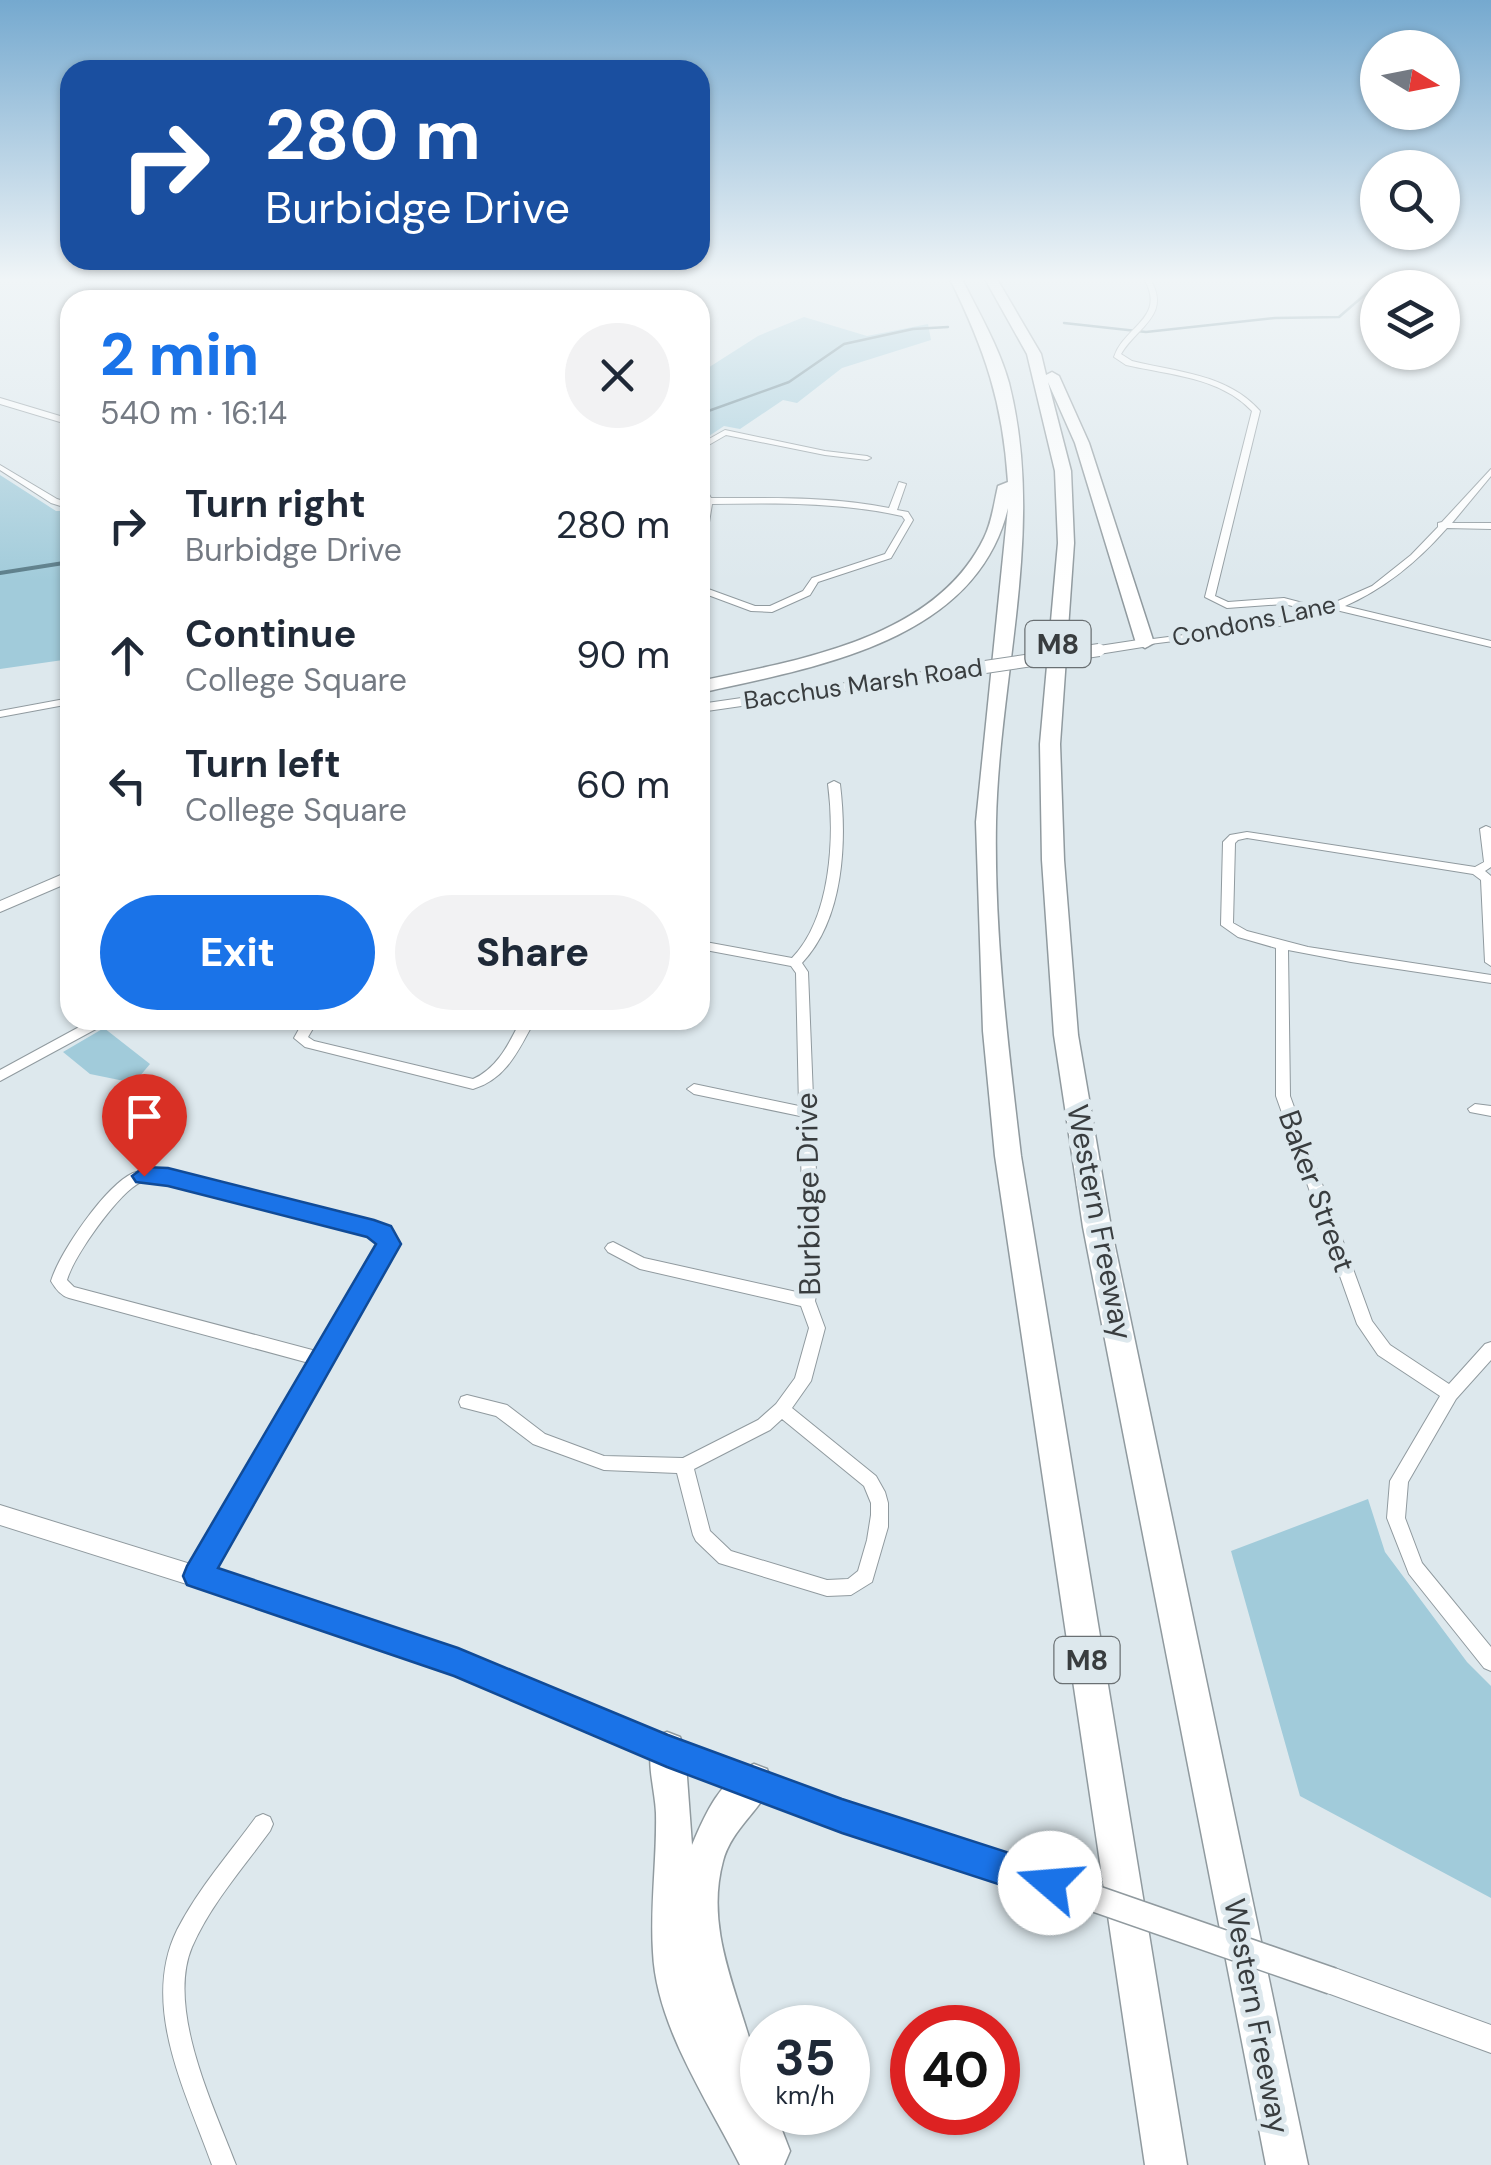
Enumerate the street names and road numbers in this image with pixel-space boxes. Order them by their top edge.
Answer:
street label: Condons Lane [1169,588,1339,654]
road number: M8 [1026,621,1090,667]
street label: Bacchus Marsh Road [741,651,985,717]
street label: Burbidge Drive [787,1092,829,1296]
street label: Western Freeway [1058,1101,1142,1343]
street label: Baker Street [1270,1105,1364,1277]
road number: M8 [1054,1637,1120,1683]
street label: Western Freeway [1215,1895,1299,2137]

